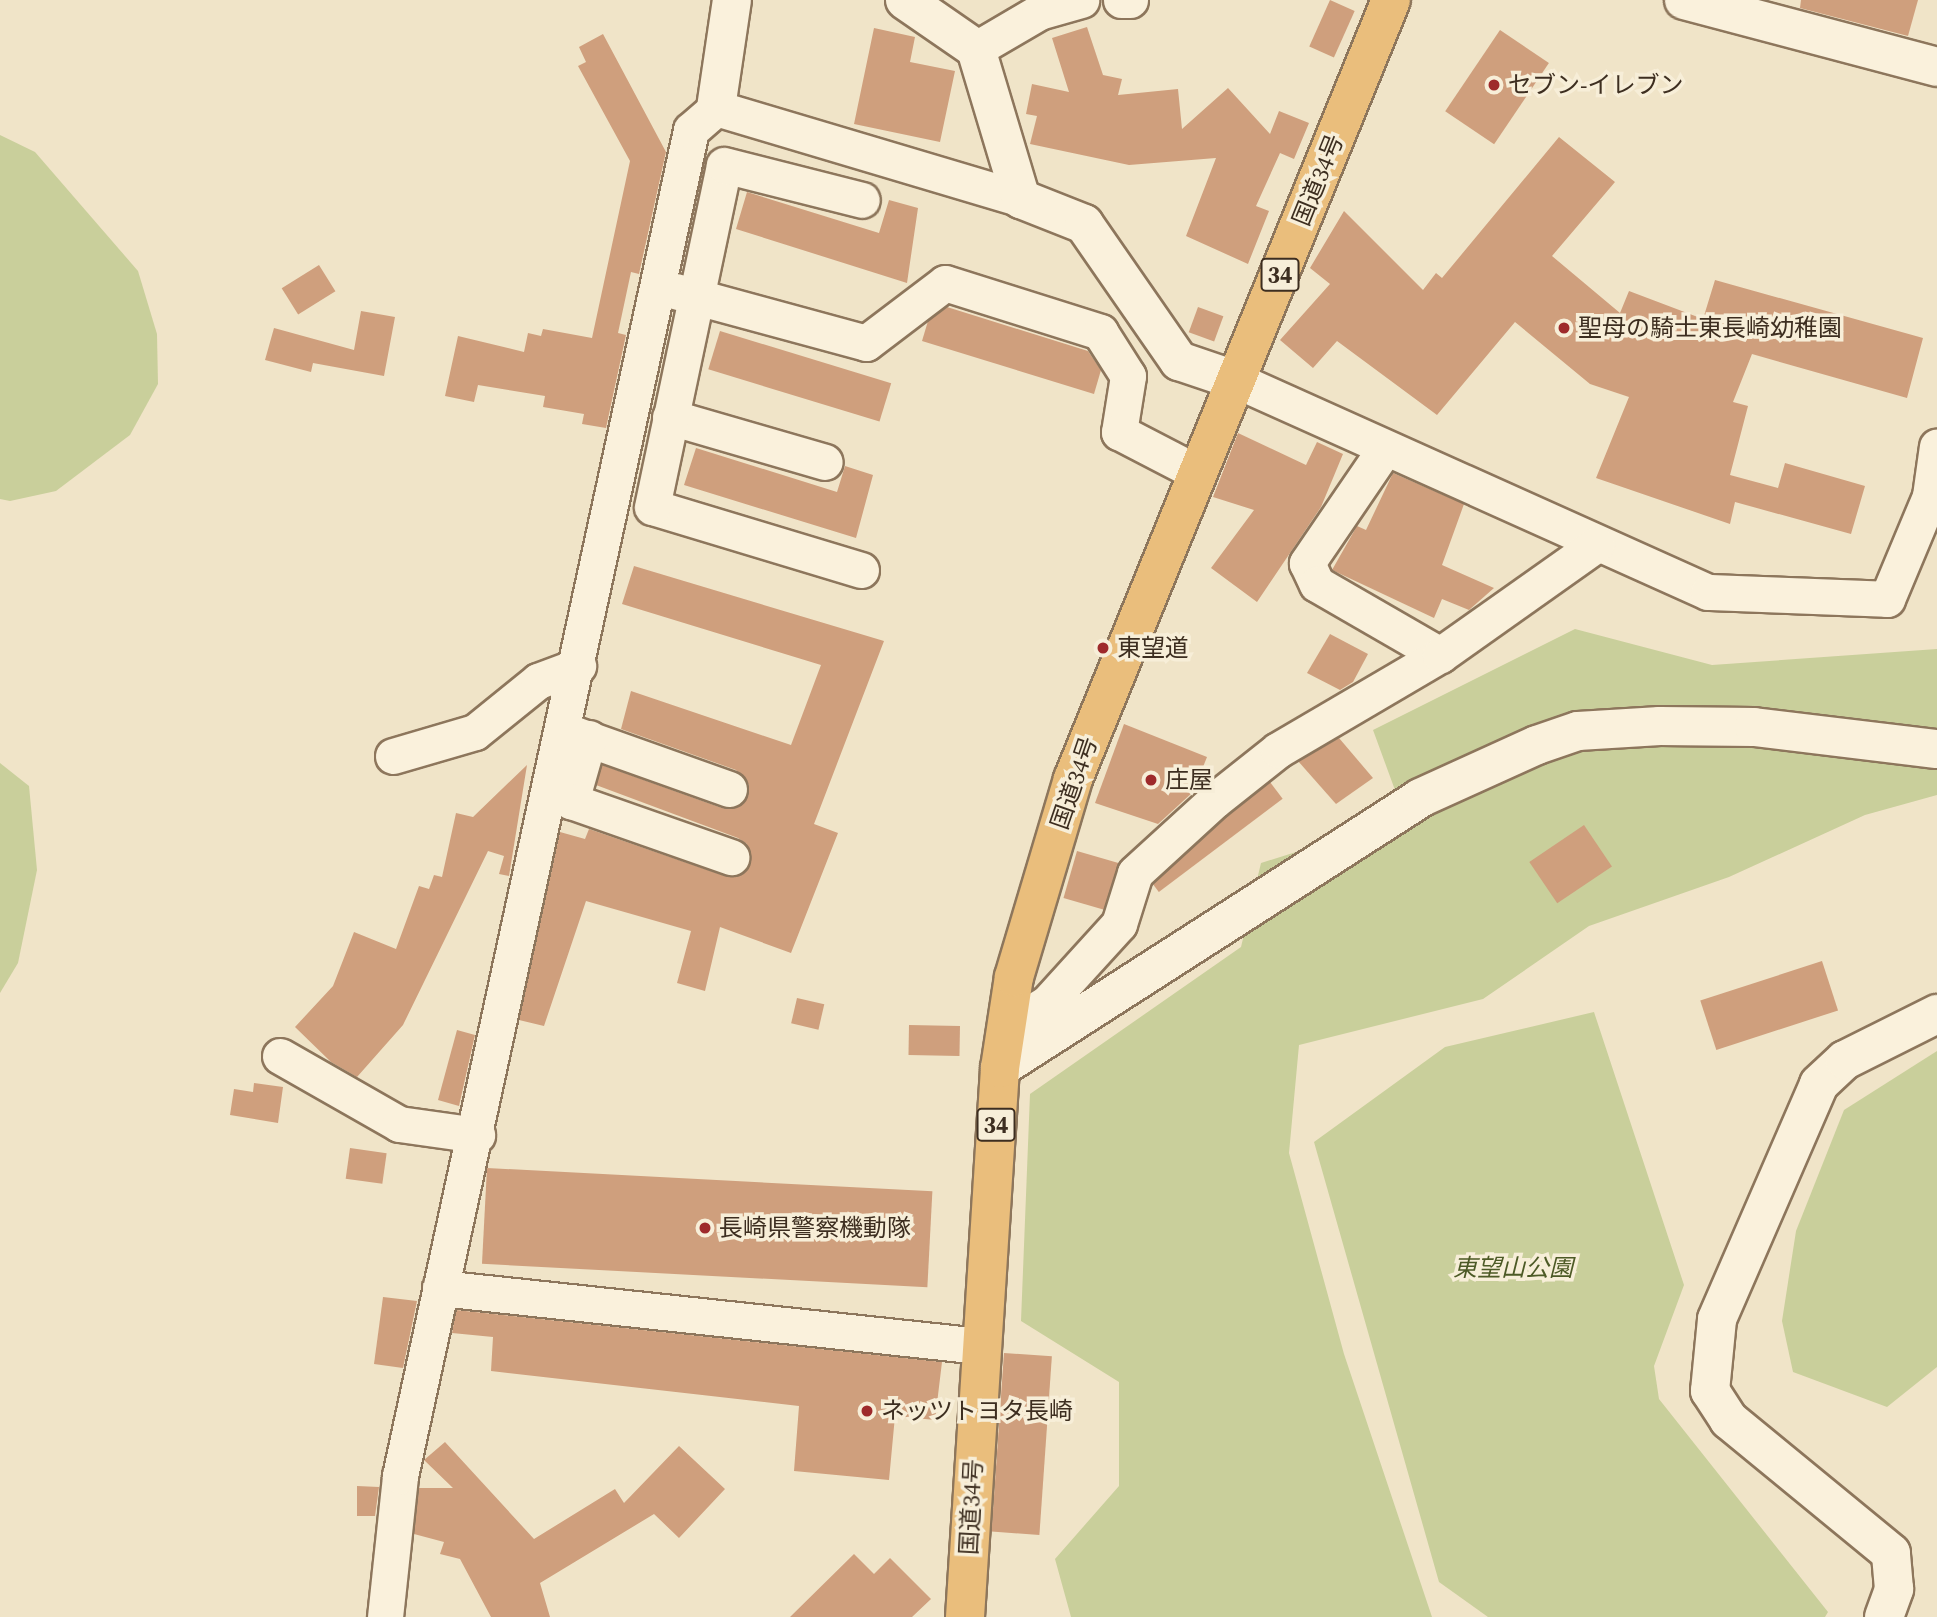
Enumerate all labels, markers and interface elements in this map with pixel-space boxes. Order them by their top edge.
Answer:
place label: セブン-イレブン [1508,71,1683,99]
marker: セブン-イレブン [1486,77,1502,93]
street label: 国道34号 [1287,130,1349,230]
road number: 34 [1259,256,1301,294]
place label: 聖母の騎士東長崎幼稚園 [1578,314,1842,342]
marker: 聖母の騎士東長崎幼稚園 [1556,320,1572,336]
place label: 東望道 [1117,634,1189,662]
marker: 東望道 [1095,640,1111,656]
street label: 国道34号 [1045,733,1103,833]
place label: 庄屋 [1165,766,1213,794]
marker: 庄屋 [1143,772,1159,788]
road number: 34 [975,1106,1017,1144]
place label: 長崎県警察機動隊 [719,1214,911,1242]
marker: 長崎県警察機動隊 [697,1220,713,1236]
park label: 東望山公園 [1453,1254,1573,1282]
place label: ネッツトヨタ長崎 [881,1397,1073,1425]
marker: ネッツトヨタ長崎 [859,1403,875,1419]
street label: 国道34号 [954,1458,988,1556]

